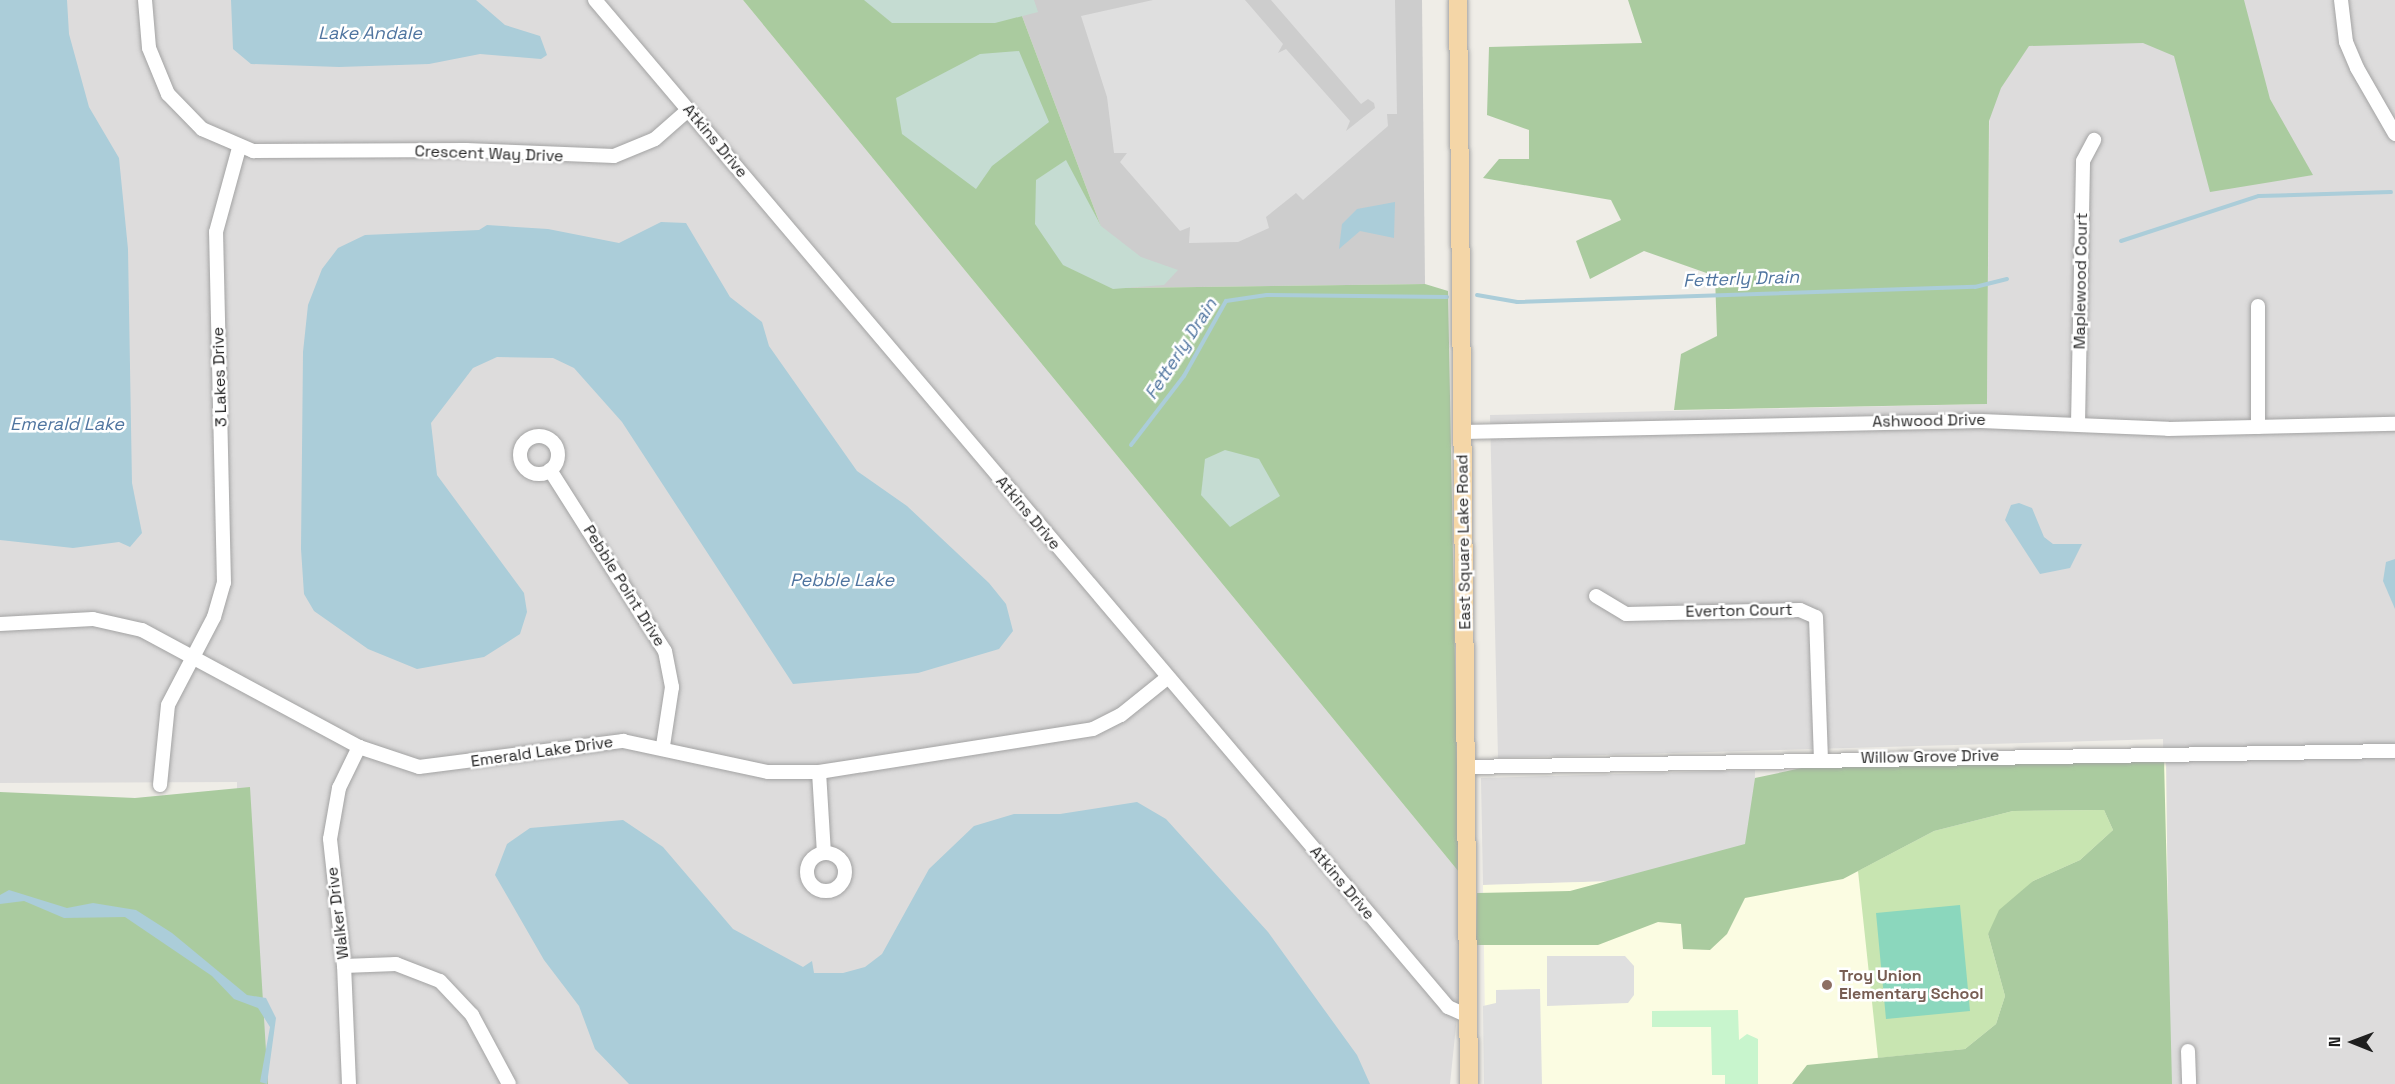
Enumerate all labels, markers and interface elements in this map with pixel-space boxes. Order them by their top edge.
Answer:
water label: Lake Andale [318,22,422,44]
street label: Atkins Drive [679,100,751,182]
street label: Crescent Way Drive [414,142,564,166]
street label: Maplewood Court [2070,212,2092,350]
water label: Fetterly Drain [1683,266,1799,292]
water label: Fetterly Drain [1140,294,1222,404]
street label: 3 Lakes Drive [209,327,231,427]
street label: Ashwood Drive [1872,410,1986,432]
water label: Emerald Lake [10,413,124,435]
street label: East Square Lake Road [1453,454,1475,630]
street label: Atkins Drive [992,472,1064,554]
street label: Pebble Point Drive [579,522,669,650]
water label: Pebble Lake [790,569,894,591]
street label: Everton Court [1685,600,1793,622]
street label: Emerald Lake Drive [470,733,614,771]
street label: Willow Grove Drive [1861,746,1999,768]
street label: Atkins Drive [1306,842,1378,924]
street label: Walker Drive [323,866,353,960]
place label: Troy Union Elementary School [1839,966,1983,1004]
marker: Troy Union Elementary School [1820,978,1834,992]
north arrow [2323,1012,2383,1072]
text: N [2324,1036,2345,1047]

